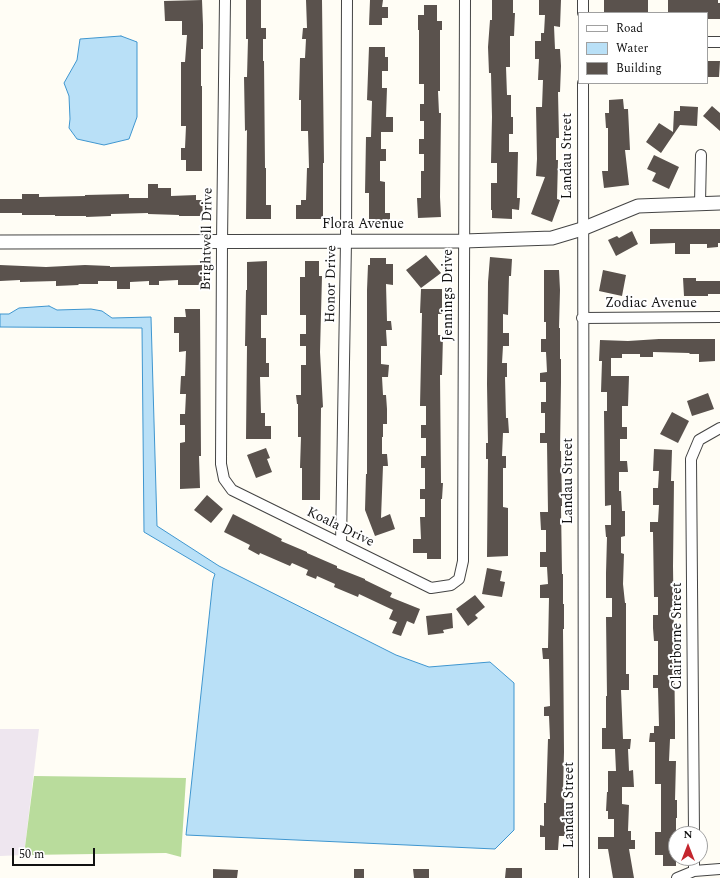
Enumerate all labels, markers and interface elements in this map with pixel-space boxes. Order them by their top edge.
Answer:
legend [578,12,708,84]
text: Road [616,19,643,38]
text: Water [616,39,648,58]
text: Building [616,59,662,78]
street label: Landau Street [560,113,576,199]
street label: Brightwell Drive [199,187,217,291]
street label: Flora Avenue [322,217,404,233]
street label: Honor Drive [323,245,341,323]
street label: Jennings Drive [441,249,457,341]
street label: Zodiac Avenue [605,296,697,312]
street label: Landau Street [561,438,577,524]
street label: Koala Drive [304,504,376,552]
street label: Clairborne Street [670,582,686,690]
street label: Landau Street [562,762,578,848]
north arrow [668,826,708,866]
text: N [684,826,692,843]
scale bar [14,840,97,866]
text: 50 m [19,845,44,864]

